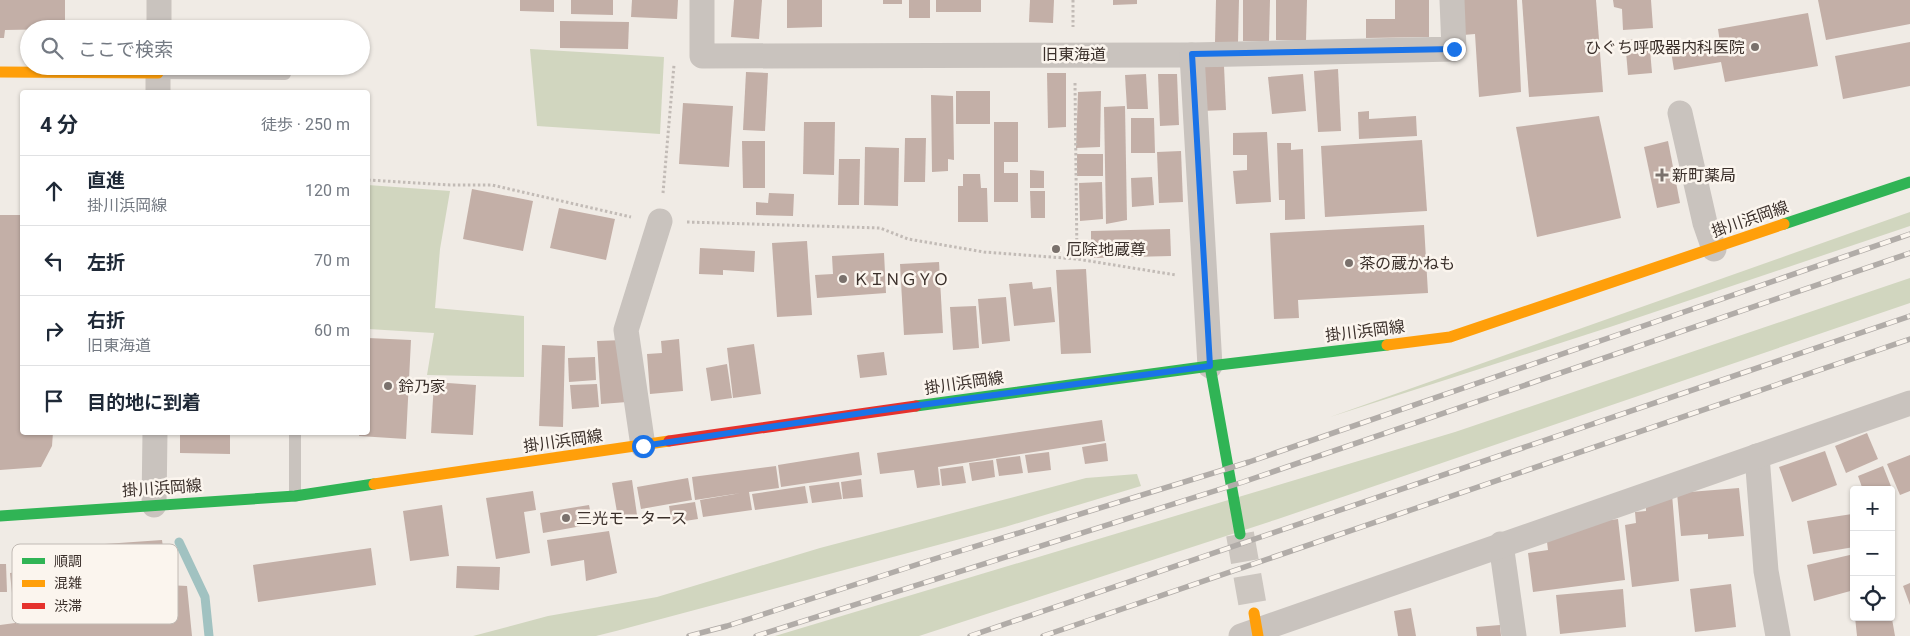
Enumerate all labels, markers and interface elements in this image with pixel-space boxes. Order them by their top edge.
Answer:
search box [20,20,370,75]
icon: search [38,34,66,62]
text: ここで検索 [78,38,173,61]
route end [1443,38,1466,61]
place label: ひぐち呼吸器内科医院 [1585,38,1745,57]
marker: ひぐち呼吸器内科医院 [1749,41,1761,53]
street label: 旧東海道 [1042,45,1106,64]
text: 4 分 [40,113,78,137]
text: 徒歩 · 250 m [261,115,350,134]
place label: 新町薬局 [1672,166,1736,185]
text: 直進 [87,169,125,192]
marker: 新町薬局 [1656,169,1668,181]
icon: ahead [40,177,68,205]
text: 120 m [305,181,350,200]
text: 掛川浜岡線 [87,196,167,215]
street label: 掛川浜岡線 [1709,197,1791,241]
place label: 厄除地蔵尊 [1066,240,1146,259]
marker: 厄除地蔵尊 [1050,243,1062,255]
icon: left [40,247,68,275]
text: 左折 [87,251,125,274]
text: 70 m [314,251,350,270]
place label: 茶の蔵かねも [1359,254,1455,273]
marker: 茶の蔵かねも [1343,257,1355,269]
place label: ＫＩＮＧＹＯ [853,270,949,289]
marker: ＫＩＮＧＹＯ [837,273,849,285]
text: 右折 [87,309,125,332]
icon: right [40,317,68,345]
street label: 掛川浜岡線 [1324,317,1406,345]
text: 60 m [314,321,350,340]
text: 旧東海道 [87,336,151,355]
street label: 掛川浜岡線 [923,368,1005,398]
place label: 鈴乃家 [398,377,446,396]
marker: 鈴乃家 [382,380,394,392]
icon: arrive [40,387,68,415]
text: 目的地に到着 [87,391,201,414]
street label: 掛川浜岡線 [522,426,604,456]
route start [632,435,655,458]
street label: 掛川浜岡線 [121,476,203,500]
map controls [1850,486,1895,621]
button: + [1850,486,1895,531]
place label: 三光モータース [576,509,687,528]
marker: 三光モータース [560,512,572,524]
button: − [1850,531,1895,576]
legend [12,544,178,624]
text: 順調 [54,553,82,569]
text: 混雑 [54,575,82,591]
button: locate [1850,576,1895,621]
text: 渋滞 [54,598,82,614]

